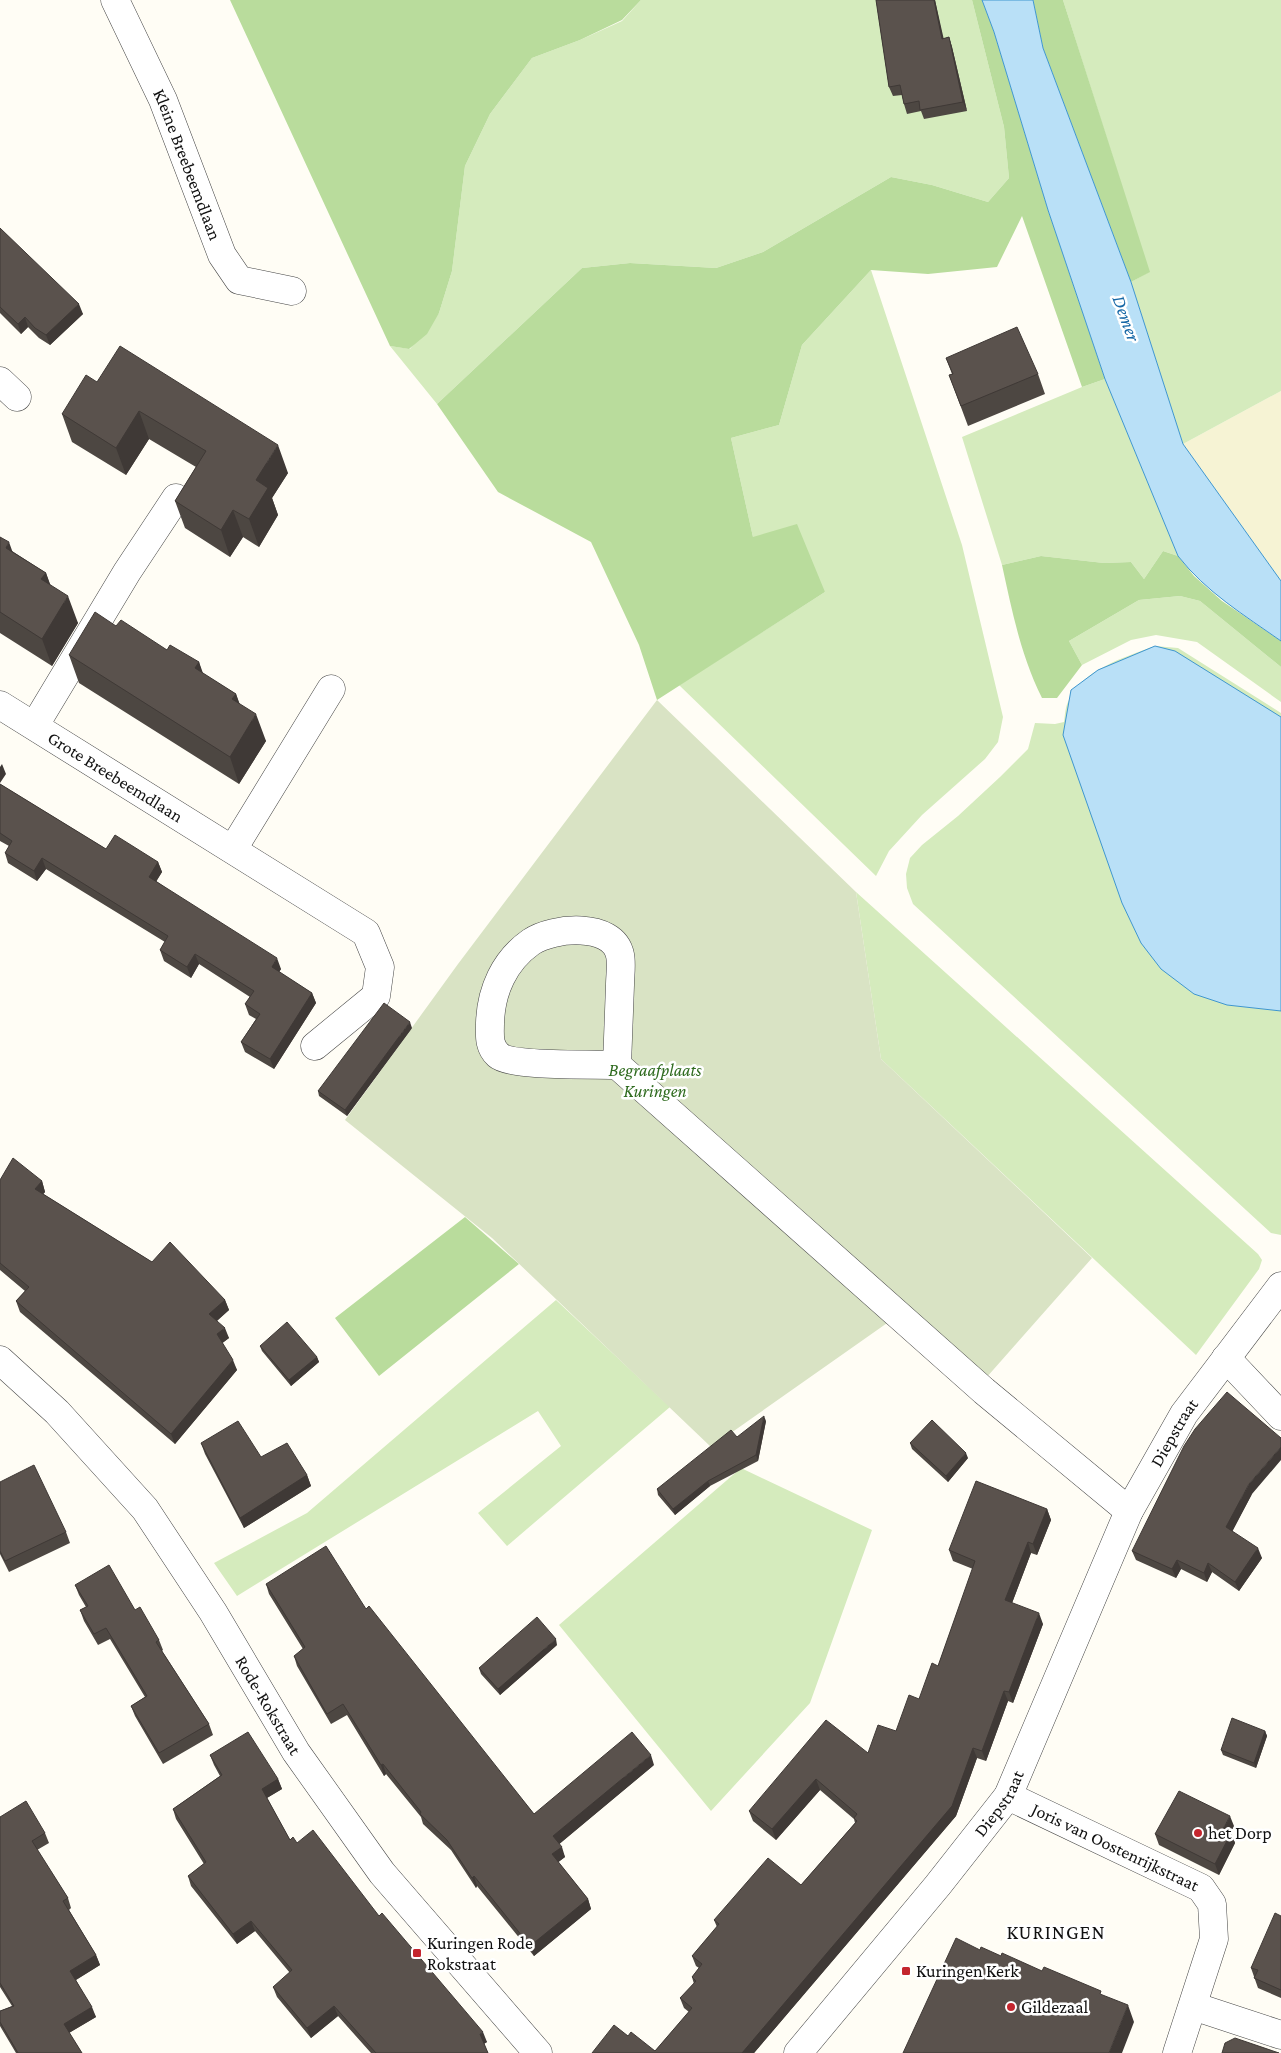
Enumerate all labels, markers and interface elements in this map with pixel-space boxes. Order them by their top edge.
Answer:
street label: Kleine Breebeemdlaan [149,86,226,243]
water label: Demer [1109,292,1145,345]
street label: Grote Breebeemdlaan [44,727,187,827]
park label: Begraafplaats Kuringen [609,1060,702,1101]
street label: Diepstraat [1146,1394,1203,1470]
street label: Rode-Rokstraat [231,1652,306,1759]
street label: Diepstraat [970,1766,1028,1841]
street label: Joris van Oostenrijkstraat [1027,1798,1203,1896]
place label: het Dorp [1208,1823,1272,1843]
marker: het Dorp [1192,1827,1204,1839]
district label: KURINGEN [1006,1921,1106,1943]
place label: Kuringen Rode Rokstraat [427,1933,533,1974]
marker: Kuringen Rode Rokstraat [411,1947,423,1959]
place label: Kuringen Kerk [916,1961,1019,1981]
marker: Kuringen Kerk [900,1965,912,1977]
place label: Gildezaal [1021,1997,1089,2017]
marker: Gildezaal [1005,2001,1017,2013]

